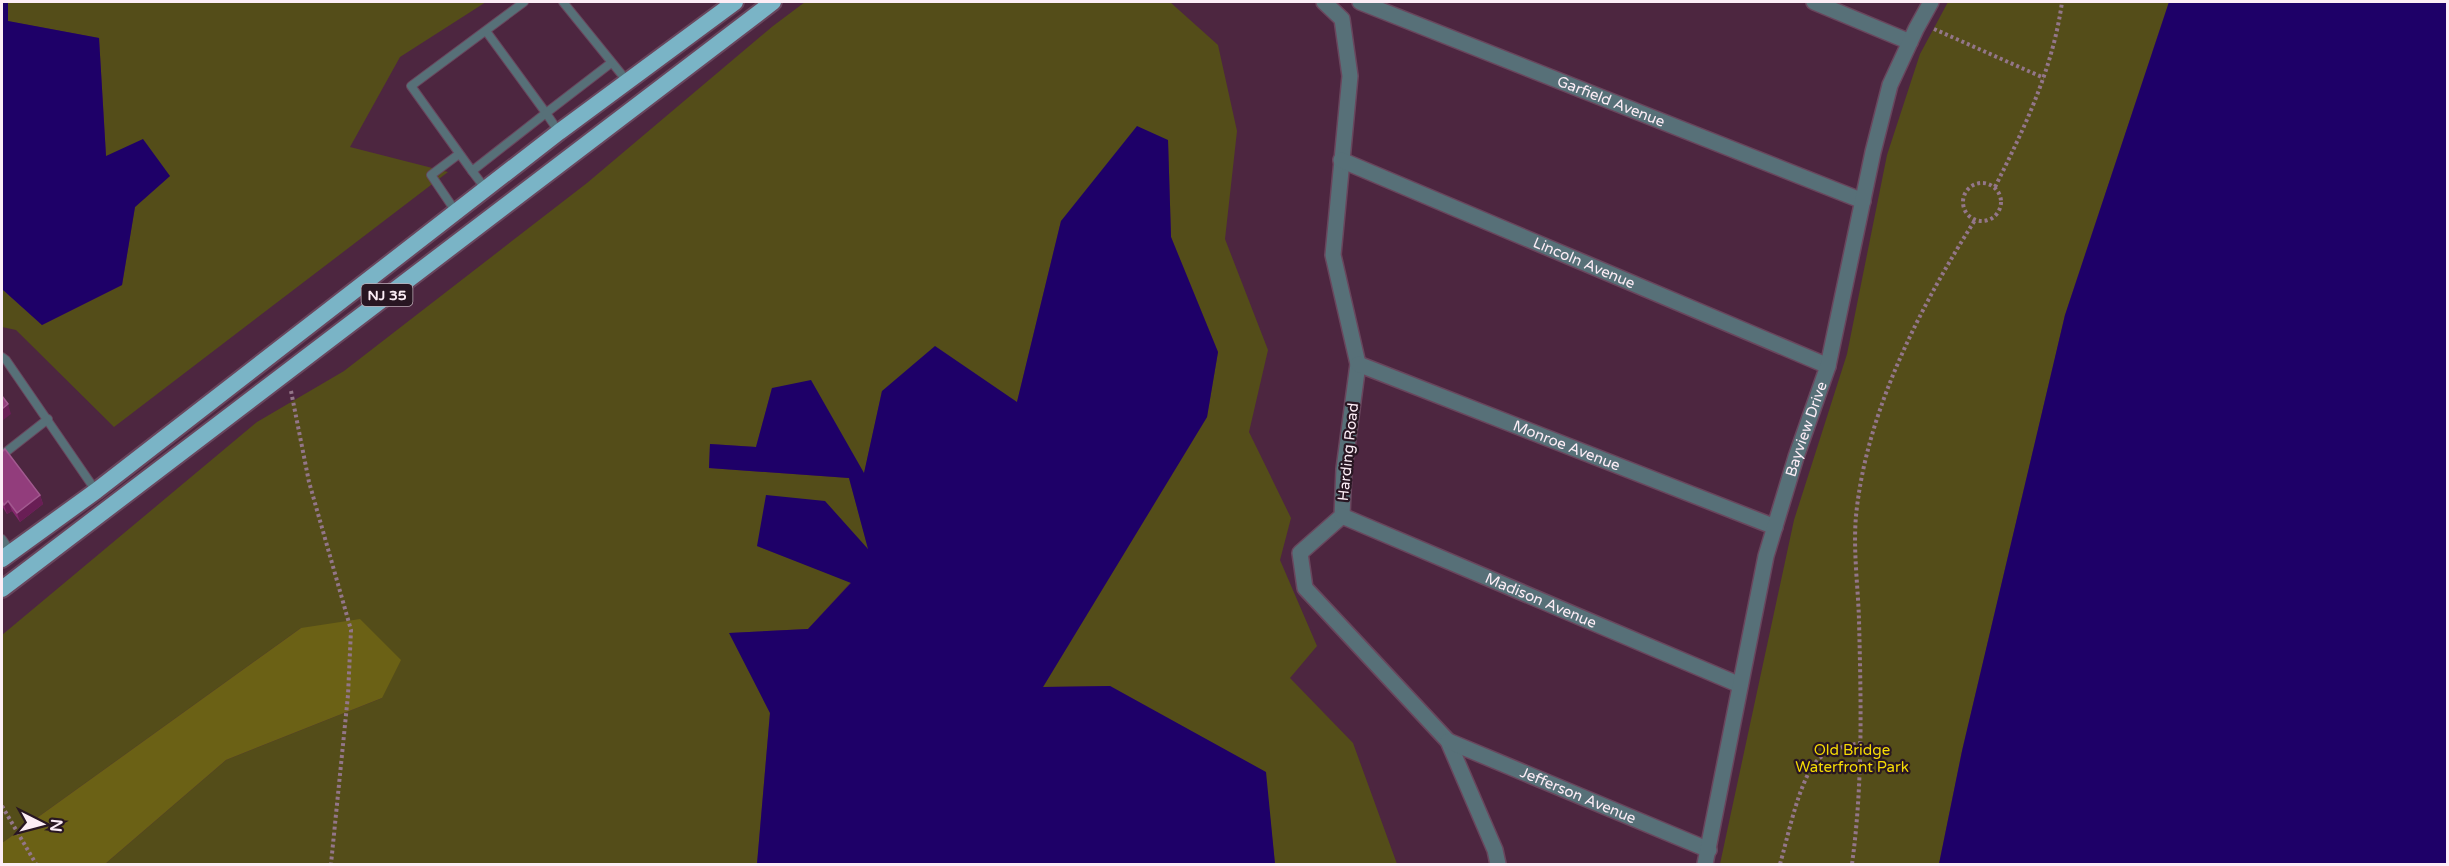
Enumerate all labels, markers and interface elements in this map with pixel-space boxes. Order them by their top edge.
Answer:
street label: Garfield Avenue [1555,72,1668,131]
street label: Lincoln Avenue [1530,233,1638,292]
road number: NJ 35 [362,284,412,306]
street label: Bayview Drive [1782,379,1831,479]
street label: Harding Road [1334,402,1362,502]
street label: Monroe Avenue [1511,417,1623,475]
street label: Madison Avenue [1482,569,1599,632]
park label: Old Bridge Waterfront Park [1795,741,1909,776]
street label: Jefferson Avenue [1517,763,1639,828]
north arrow [12,794,72,854]
text: N [45,818,67,833]

